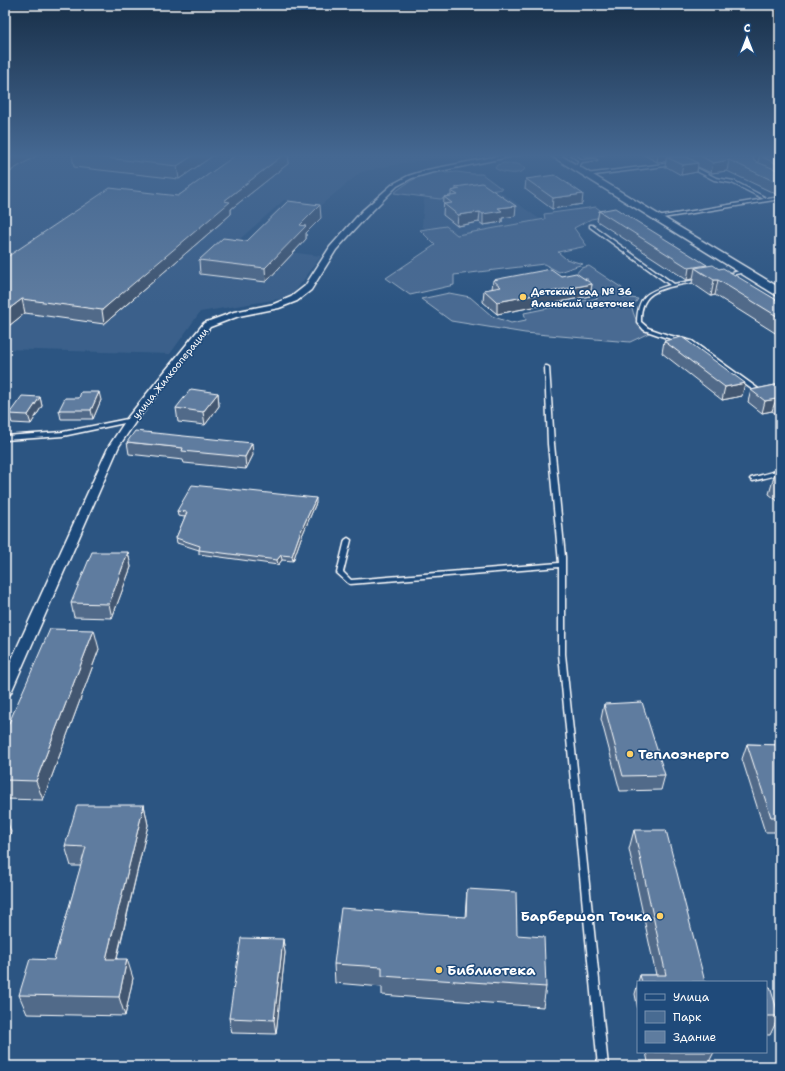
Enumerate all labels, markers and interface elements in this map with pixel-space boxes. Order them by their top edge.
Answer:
north arrow [727,18,767,58]
text: С [744,21,751,36]
place label: Детский сад № 36 Аленький цветочек [531,285,635,310]
marker: Детский сад № 36 Аленький цветочек [518,292,528,302]
street label: улица Жилкооперации [130,325,212,422]
place label: Теплоэнерго [638,745,729,763]
marker: Теплоэнерго [625,749,635,759]
place label: Барбершоп Точка [521,907,652,925]
marker: Барбершоп Точка [655,911,665,921]
place label: Библиотека [447,961,536,979]
marker: Библиотека [434,965,444,975]
legend [637,981,767,1053]
text: Улица [673,989,710,1005]
text: Парк [673,1009,702,1025]
text: Здание [673,1029,717,1045]

